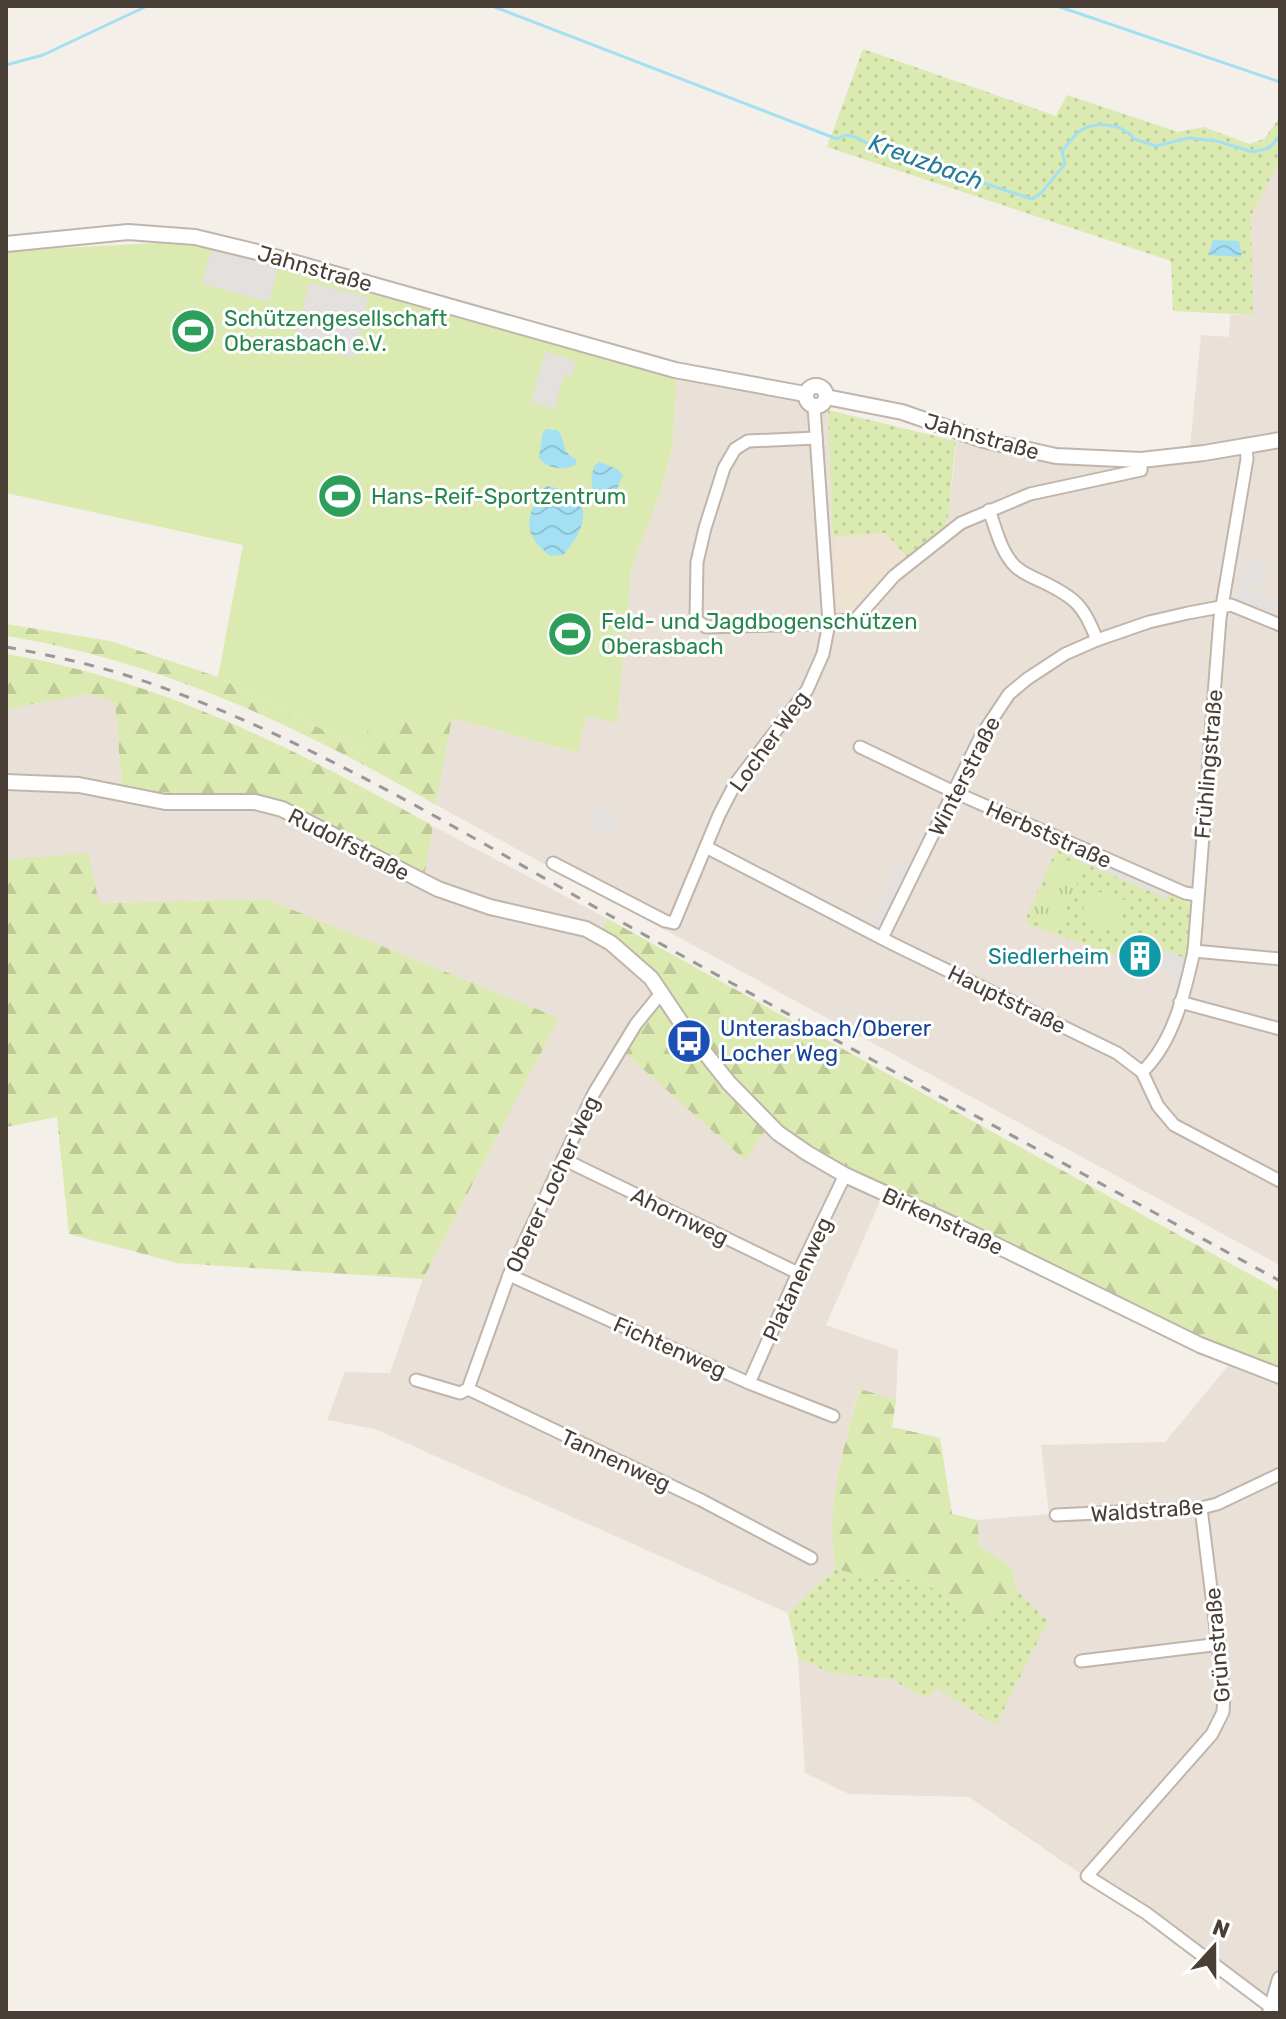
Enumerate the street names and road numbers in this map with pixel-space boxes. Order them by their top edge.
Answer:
street label: Jahnstraße [254,239,375,298]
street label: Jahnstraße [921,407,1042,466]
street label: Locher Weg [724,686,815,797]
street label: Frühlingstraße [1189,688,1228,840]
street label: Winterstraße [923,712,1006,841]
street label: Herbststraße [982,795,1116,874]
street label: Rudolfstraße [284,802,414,887]
street label: Hauptstraße [943,959,1070,1040]
street label: Oberer Locher Weg [500,1091,605,1277]
street label: Ahornweg [627,1181,733,1252]
street label: Birkenstraße [878,1182,1008,1261]
street label: Platanenweg [757,1213,838,1346]
street label: Fichtenweg [609,1311,730,1384]
street label: Tannenweg [557,1423,675,1498]
street label: Waldstraße [1090,1493,1204,1528]
street label: Grünstraße [1199,1586,1236,1704]

